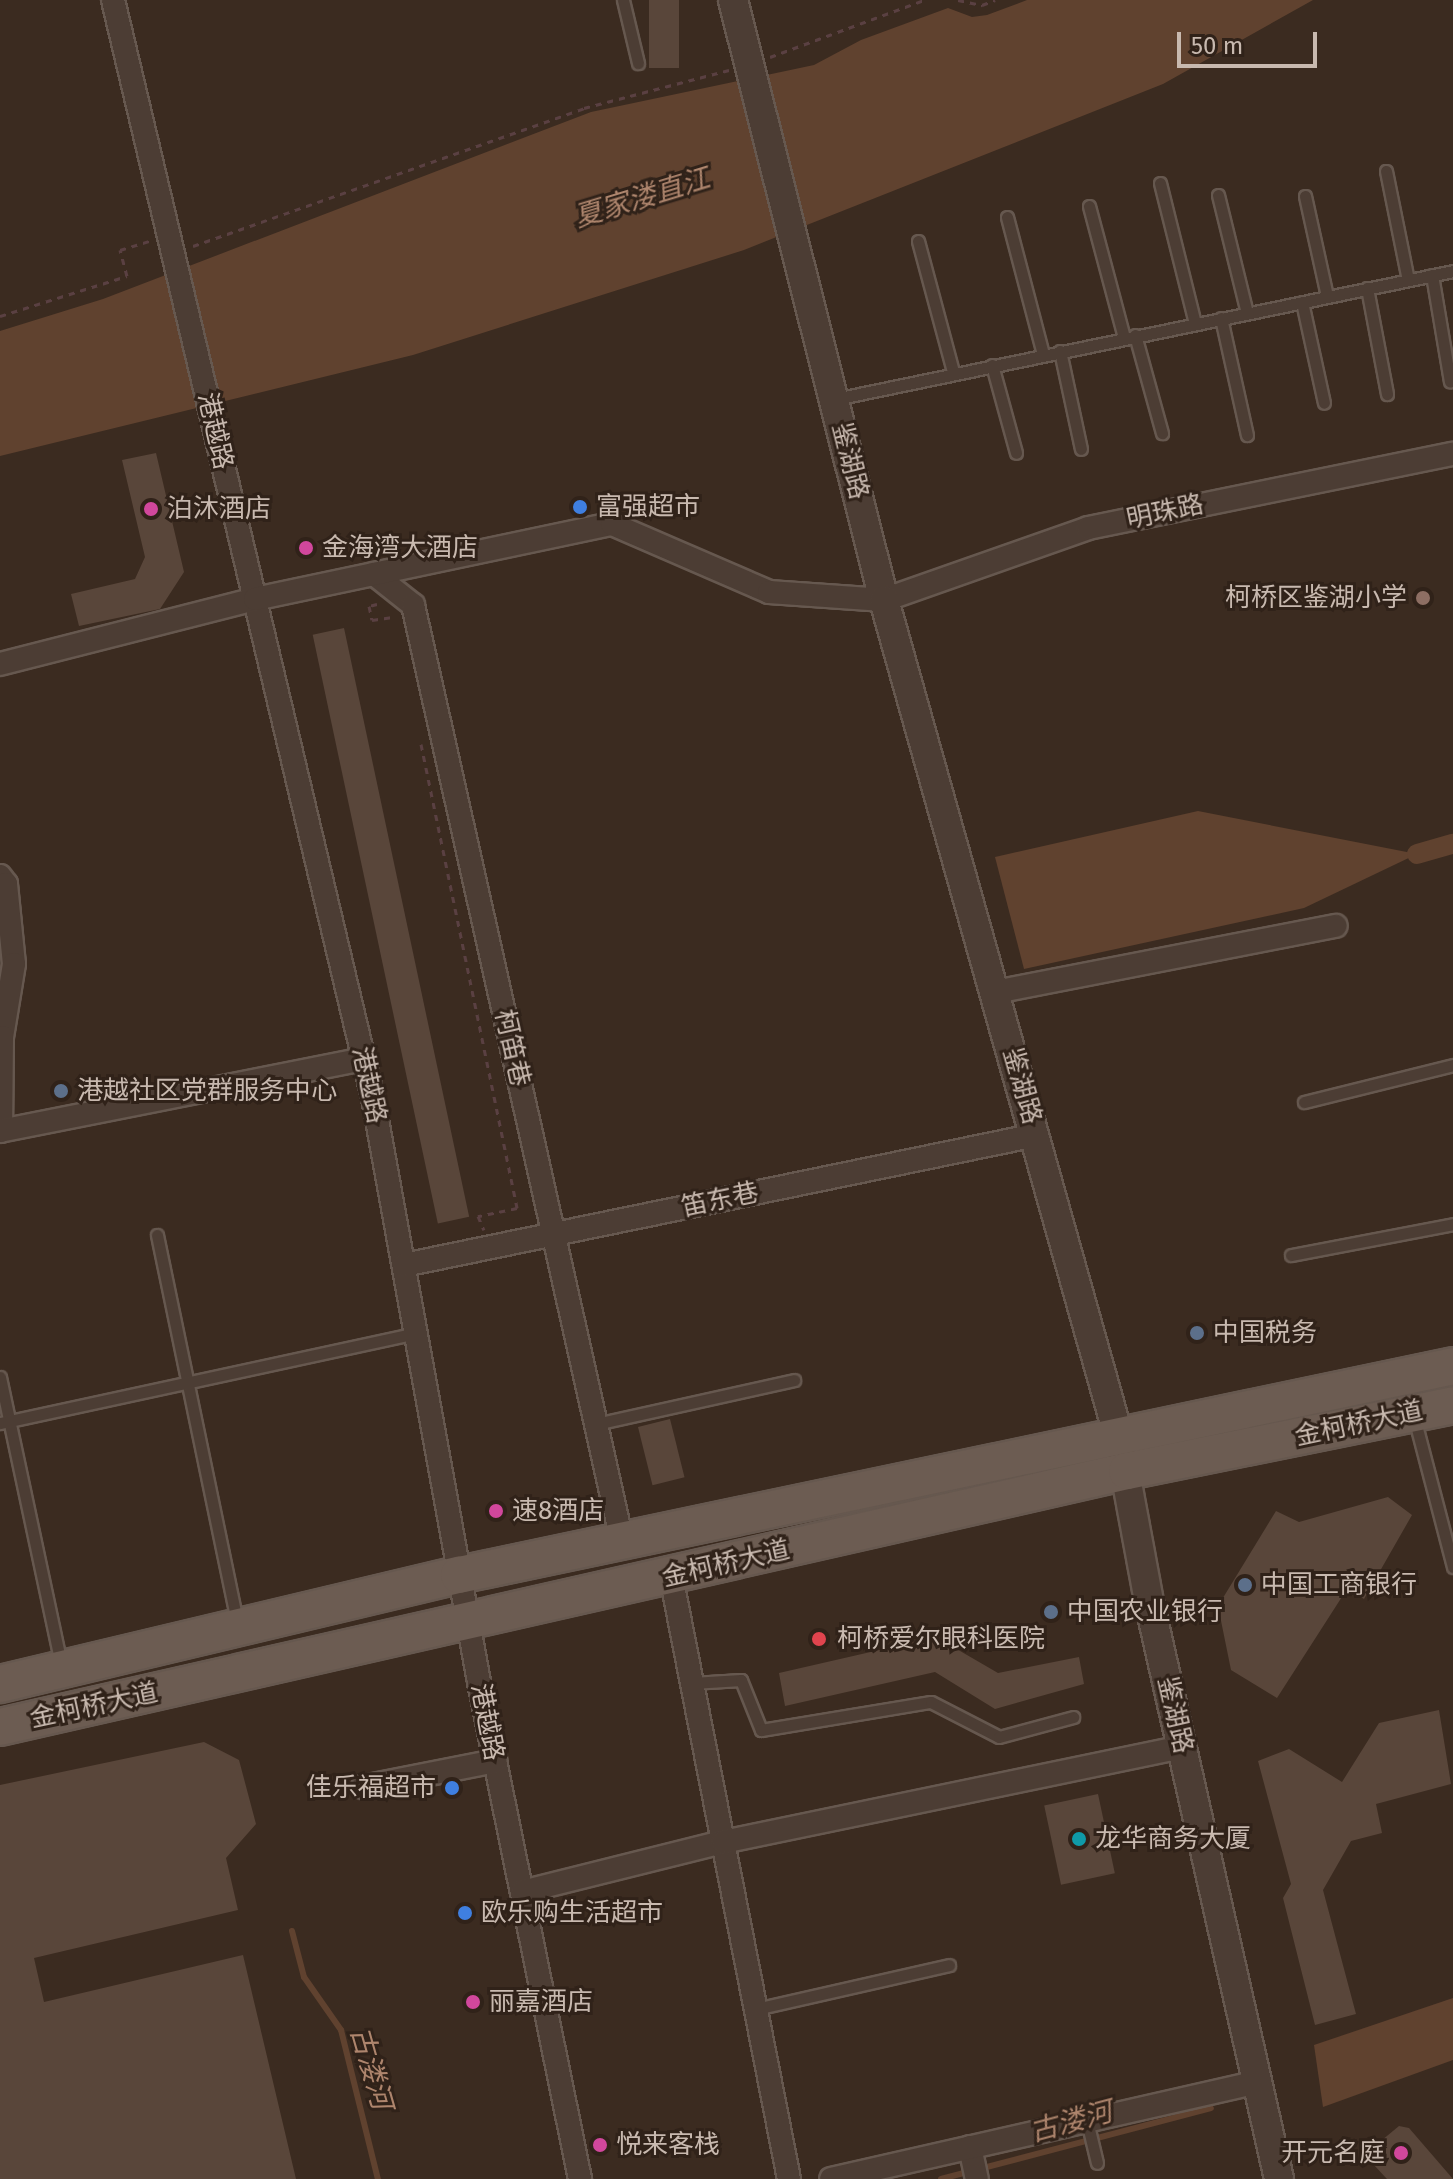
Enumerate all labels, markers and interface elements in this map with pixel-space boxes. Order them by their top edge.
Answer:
scale bar [1181,16,1321,66]
text: 50 m [1191,32,1243,60]
water label: 夏家溇直江 [570,161,714,235]
street label: 港越路 [191,389,239,473]
street label: 鉴湖路 [825,419,875,503]
street label: 明珠路 [1124,489,1206,535]
place label: 富强超市 [596,491,700,523]
place label: 泊沐酒店 [167,493,271,525]
marker: 富强超市 [571,498,589,516]
marker: 泊沐酒店 [142,500,160,518]
place label: 金海湾大酒店 [322,532,478,564]
marker: 金海湾大酒店 [297,539,315,557]
place label: 柯桥区鉴湖小学 [1225,582,1407,614]
marker: 柯桥区鉴湖小学 [1414,589,1432,607]
street label: 柯笛巷 [488,1006,536,1090]
street label: 港越路 [346,1044,392,1126]
street label: 鉴湖路 [996,1044,1048,1128]
place label: 港越社区党群服务中心 [77,1075,337,1107]
marker: 港越社区党群服务中心 [52,1082,70,1100]
street label: 笛东巷 [679,1177,761,1223]
place label: 中国税务 [1213,1317,1317,1349]
marker: 中国税务 [1188,1324,1206,1342]
street label: 金柯桥大道 [1292,1395,1426,1453]
place label: 速8酒店 [512,1495,604,1527]
marker: 速8酒店 [487,1502,505,1520]
street label: 金柯桥大道 [659,1534,793,1594]
place label: 中国工商银行 [1261,1569,1417,1601]
marker: 中国工商银行 [1236,1576,1254,1594]
place label: 中国农业银行 [1067,1596,1223,1628]
marker: 中国农业银行 [1042,1603,1060,1621]
place label: 柯桥爱尔眼科医院 [837,1623,1045,1655]
marker: 柯桥爱尔眼科医院 [808,1628,830,1650]
street label: 鉴湖路 [1151,1673,1199,1757]
street label: 金柯桥大道 [27,1677,161,1735]
street label: 港越路 [464,1681,510,1763]
place label: 佳乐福超市 [306,1772,436,1804]
marker: 佳乐福超市 [443,1779,461,1797]
place label: 龙华商务大厦 [1095,1823,1251,1855]
marker: 龙华商务大厦 [1070,1830,1088,1848]
place label: 欧乐购生活超市 [481,1897,663,1929]
marker: 欧乐购生活超市 [456,1904,474,1922]
place label: 丽嘉酒店 [489,1986,593,2018]
marker: 丽嘉酒店 [464,1993,482,2011]
water label: 古溇河 [343,2023,399,2113]
water label: 古溇河 [1026,2095,1116,2149]
place label: 悦来客栈 [616,2129,720,2161]
marker: 悦来客栈 [591,2136,609,2154]
place label: 开元名庭 [1281,2137,1385,2169]
marker: 开元名庭 [1392,2144,1410,2162]

